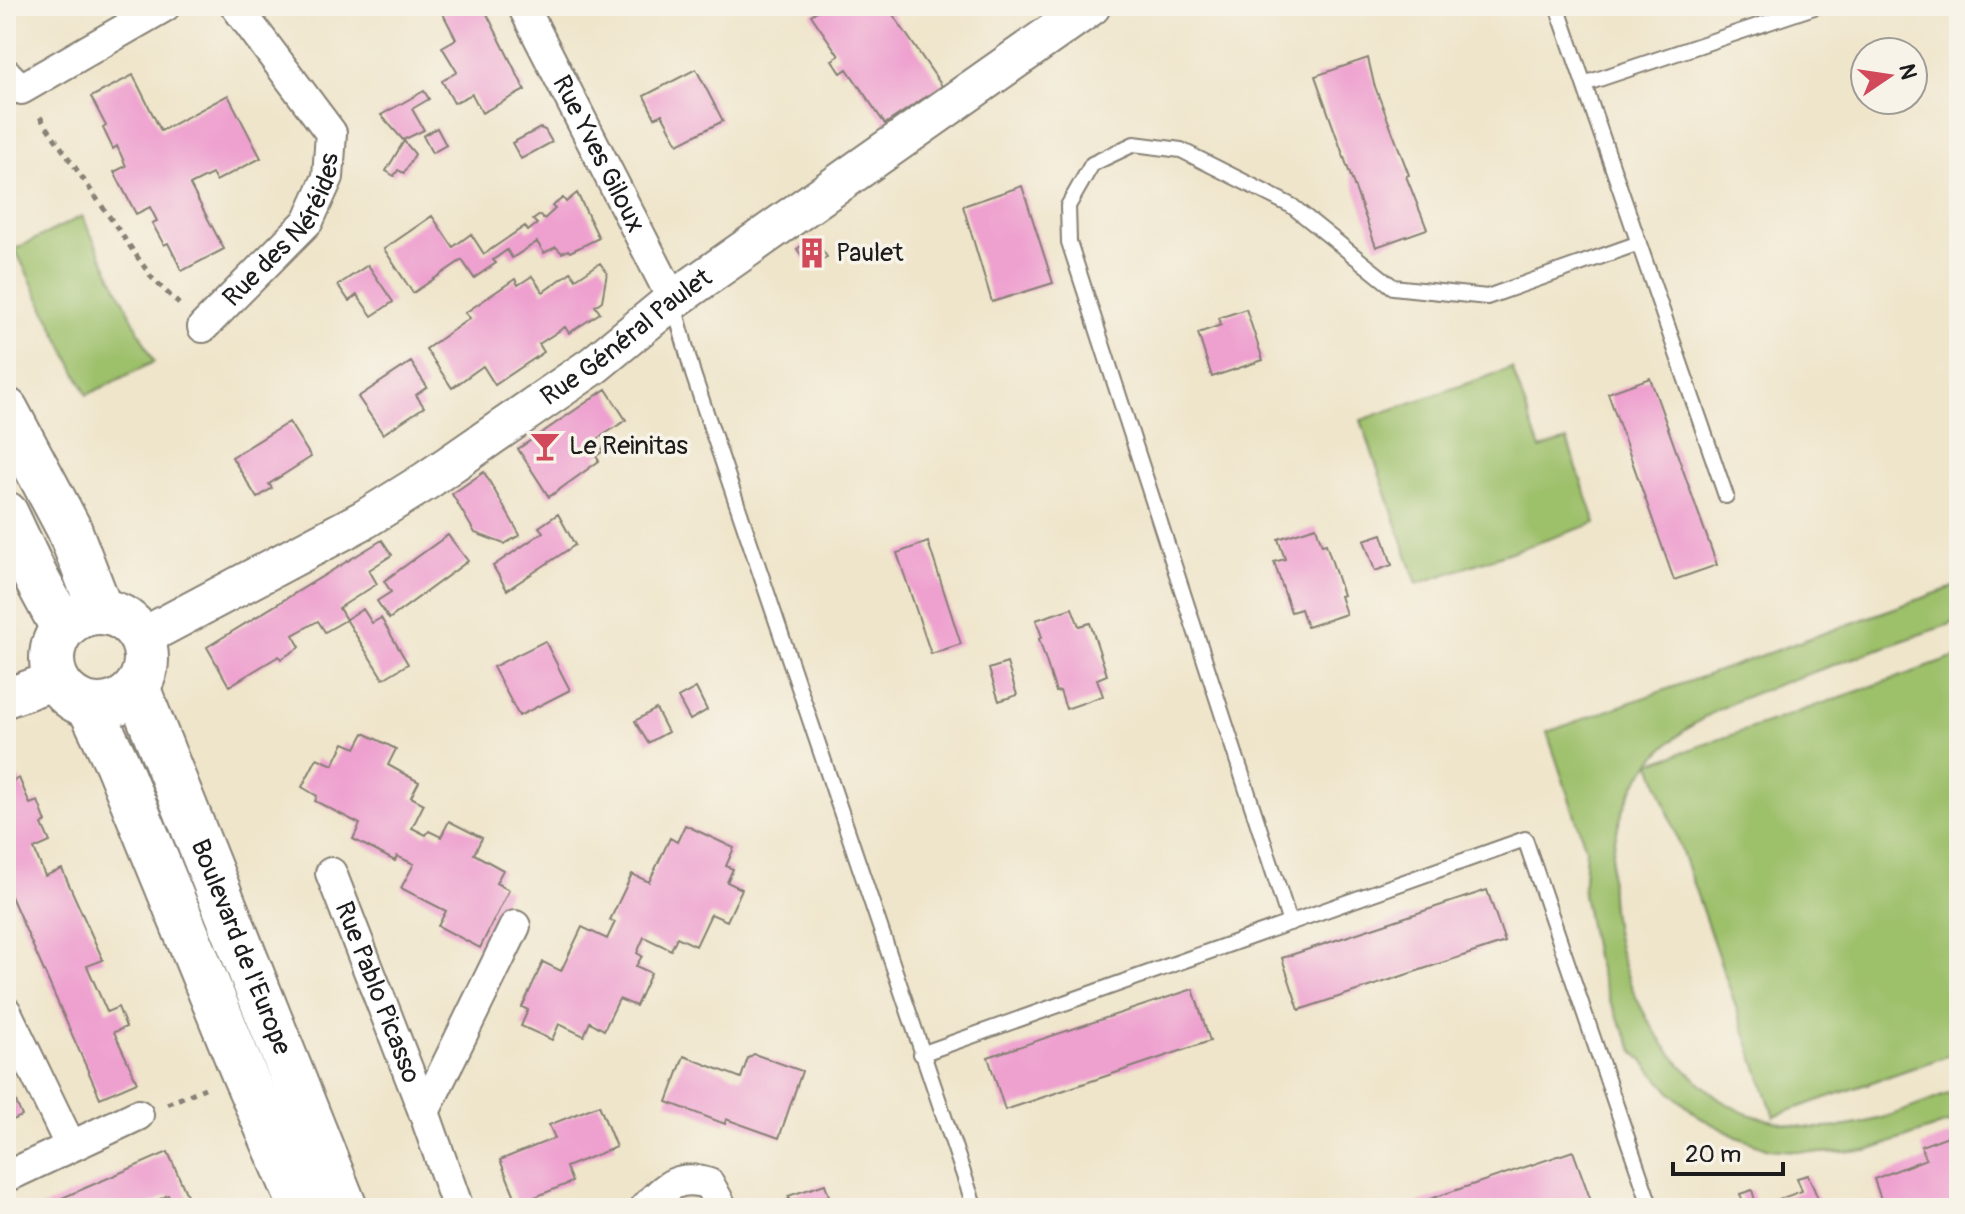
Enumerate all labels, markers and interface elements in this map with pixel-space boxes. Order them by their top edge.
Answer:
north arrow [1849,36,1929,116]
text: N [1892,61,1923,82]
street label: Rue Yves Giloux [545,70,652,238]
street label: Rue des Néréides [216,152,346,314]
building icon: Paulet [795,236,829,270]
place label: Paulet [836,237,904,269]
street label: Rue Général Paulet [535,262,718,413]
bar icon: Le Reinitas [528,429,562,463]
place label: Le Reinitas [569,430,688,462]
street label: Boulevard de l'Europe [183,835,298,1060]
street label: Rue Pablo Picasso [328,897,427,1088]
scale bar [1673,1126,1783,1176]
text: 20 m [1685,1140,1741,1169]

